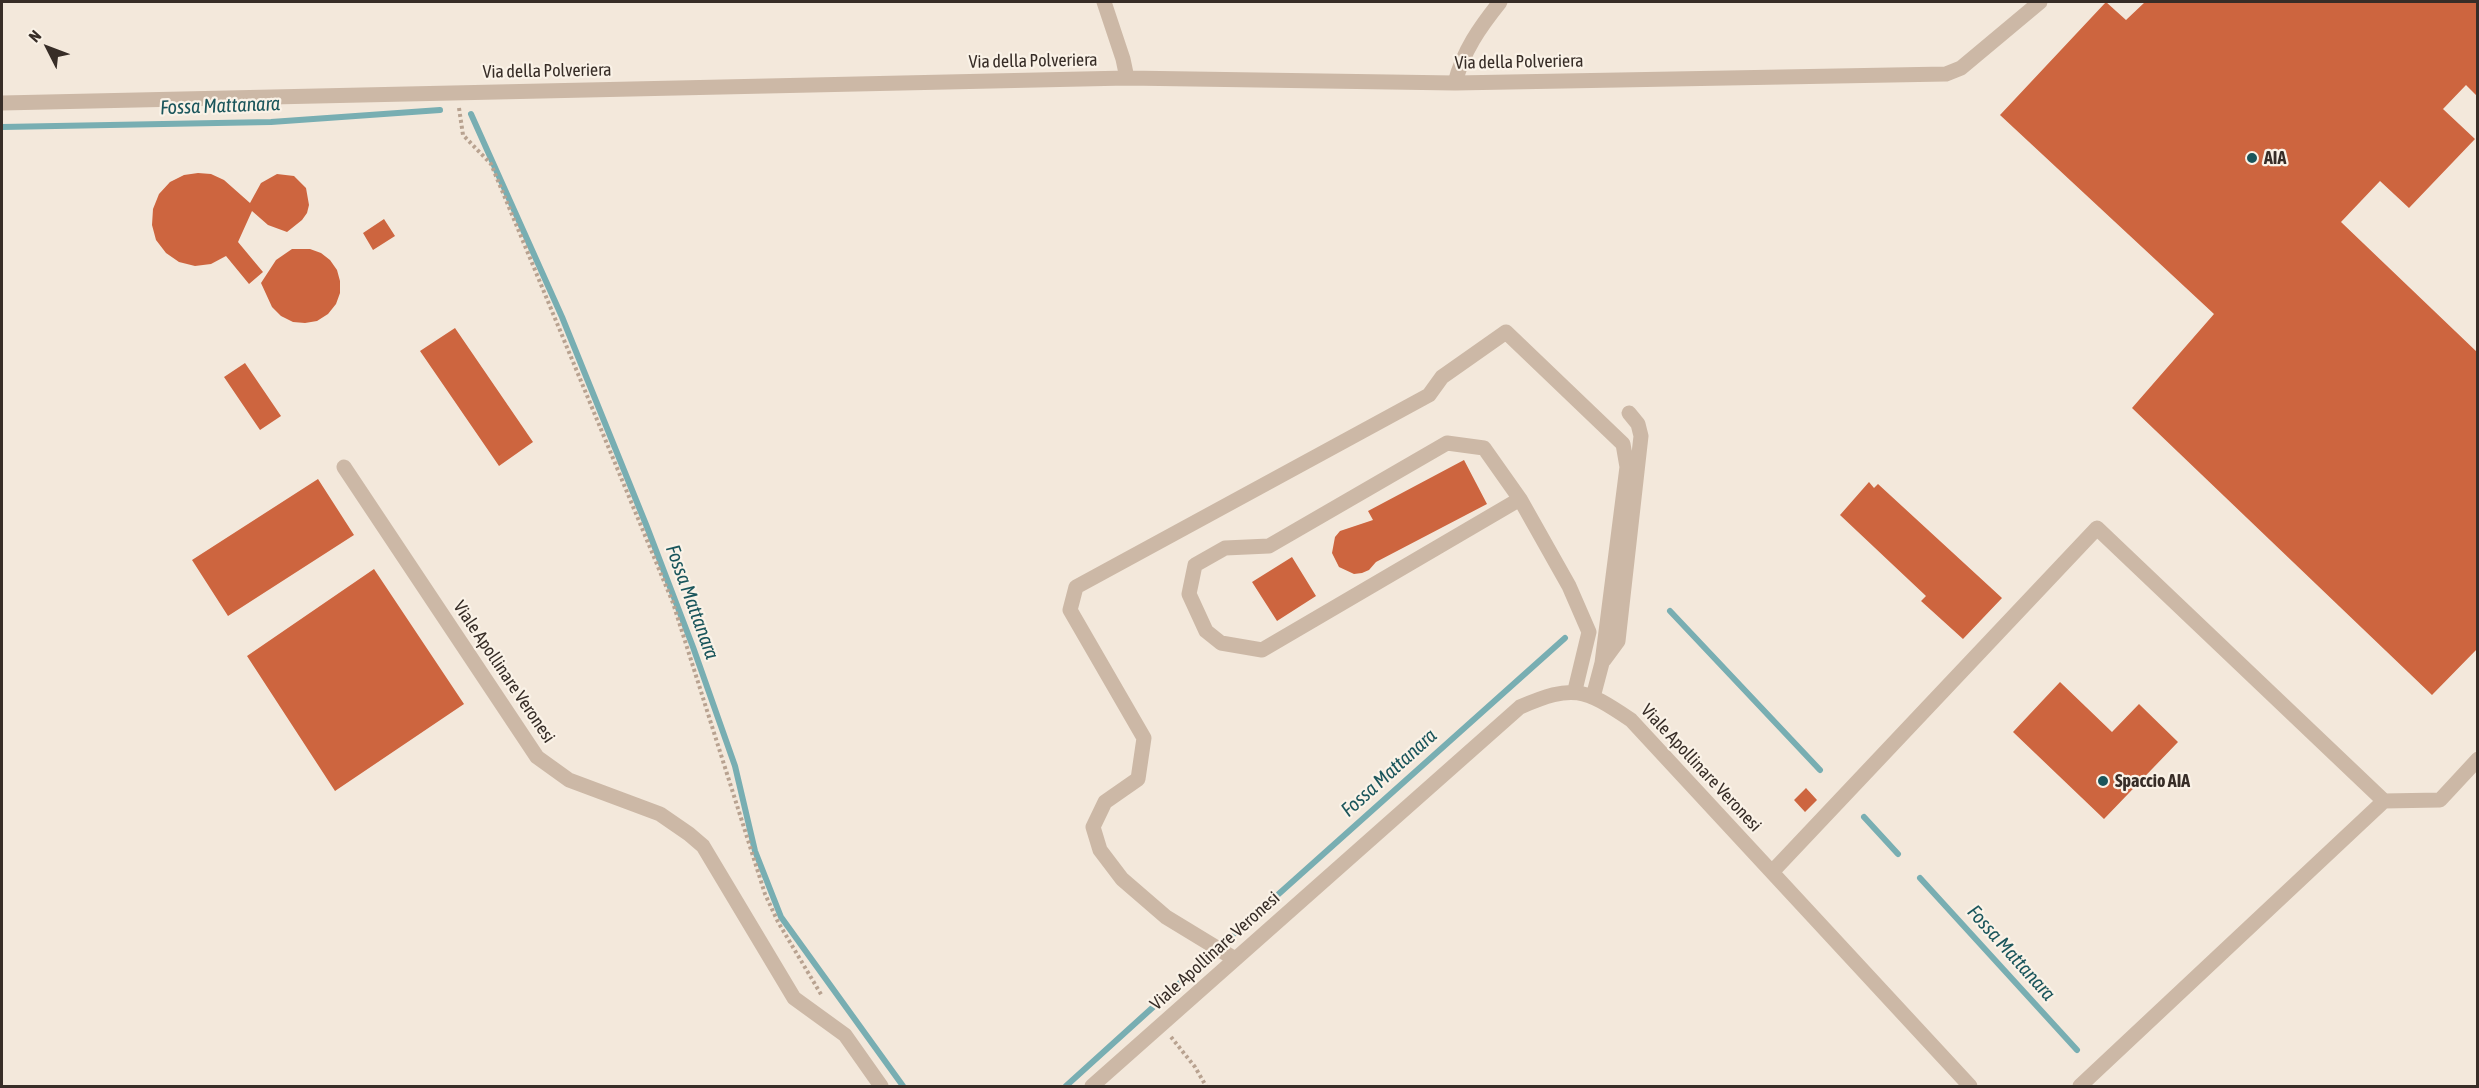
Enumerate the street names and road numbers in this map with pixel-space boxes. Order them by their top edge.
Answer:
street label: Via della Polveriera [968,49,1098,73]
street label: Via della Polveriera [1454,50,1584,74]
street label: Via della Polveriera [482,59,612,83]
street label: Viale Apollinare Veronesi [448,597,560,747]
street label: Viale Apollinare Veronesi [1636,700,1766,836]
street label: Viale Apollinare Veronesi [1146,887,1284,1015]

